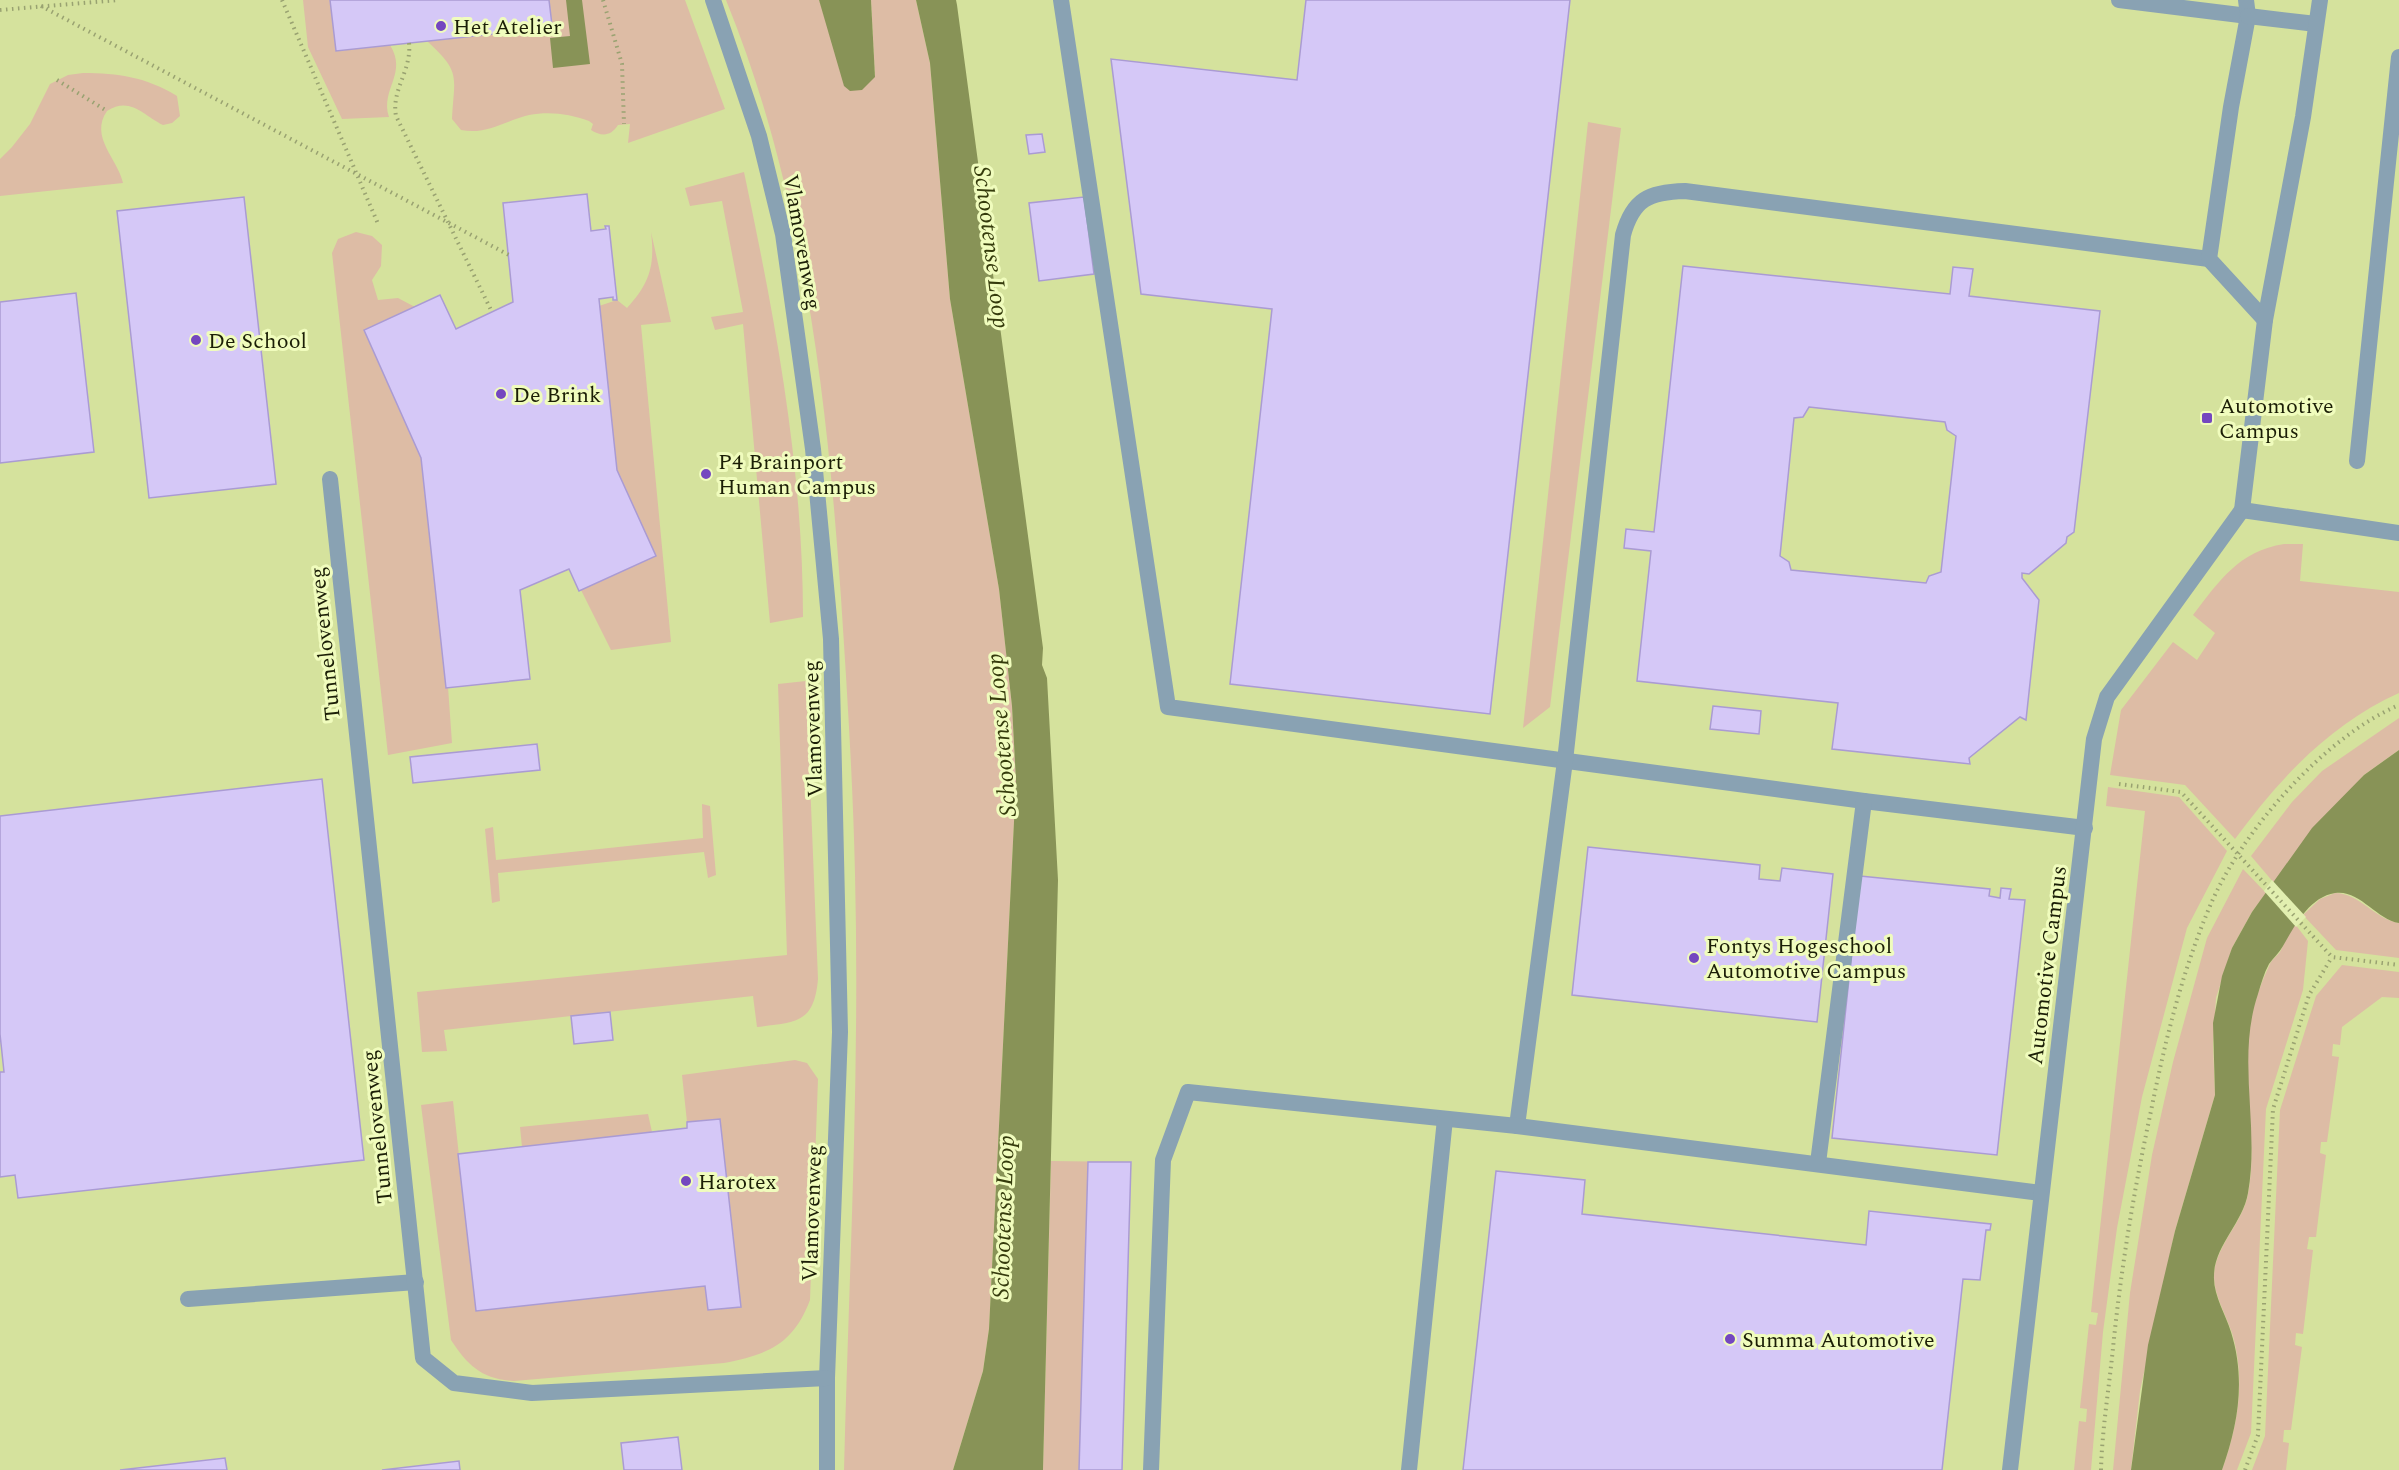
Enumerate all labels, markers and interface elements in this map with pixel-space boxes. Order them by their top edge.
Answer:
place label: Het Atelier [453,11,562,44]
marker: Het Atelier [434,19,448,33]
water label: Schootense Loop [963,164,1019,331]
street label: Vlamovenweg [773,172,830,313]
place label: De School [208,325,307,358]
marker: De School [189,333,203,347]
place label: De Brink [513,379,601,412]
marker: De Brink [494,387,508,401]
place label: Automotive Campus [2219,390,2334,448]
marker: Automotive Campus [2200,411,2214,425]
place label: P4 Brainport Human Campus [718,446,876,504]
marker: P4 Brainport Human Campus [699,467,713,481]
street label: Tunnelovenweg [301,565,350,722]
water label: Schootense Loop [977,652,1027,818]
street label: Vlamovenweg [795,660,832,798]
street label: Automotive Campus [2019,864,2076,1067]
place label: Fontys Hogeschool Automotive Campus [1706,930,1906,988]
marker: Fontys Hogeschool Automotive Campus [1687,951,1701,965]
street label: Tunnelovenweg [353,1048,402,1205]
water label: Schootense Loop [983,1135,1025,1300]
street label: Vlamovenweg [794,1144,831,1282]
place label: Harotex [698,1166,776,1199]
marker: Harotex [679,1174,693,1188]
place label: Summa Automotive [1742,1324,1935,1357]
marker: Summa Automotive [1723,1332,1737,1346]

